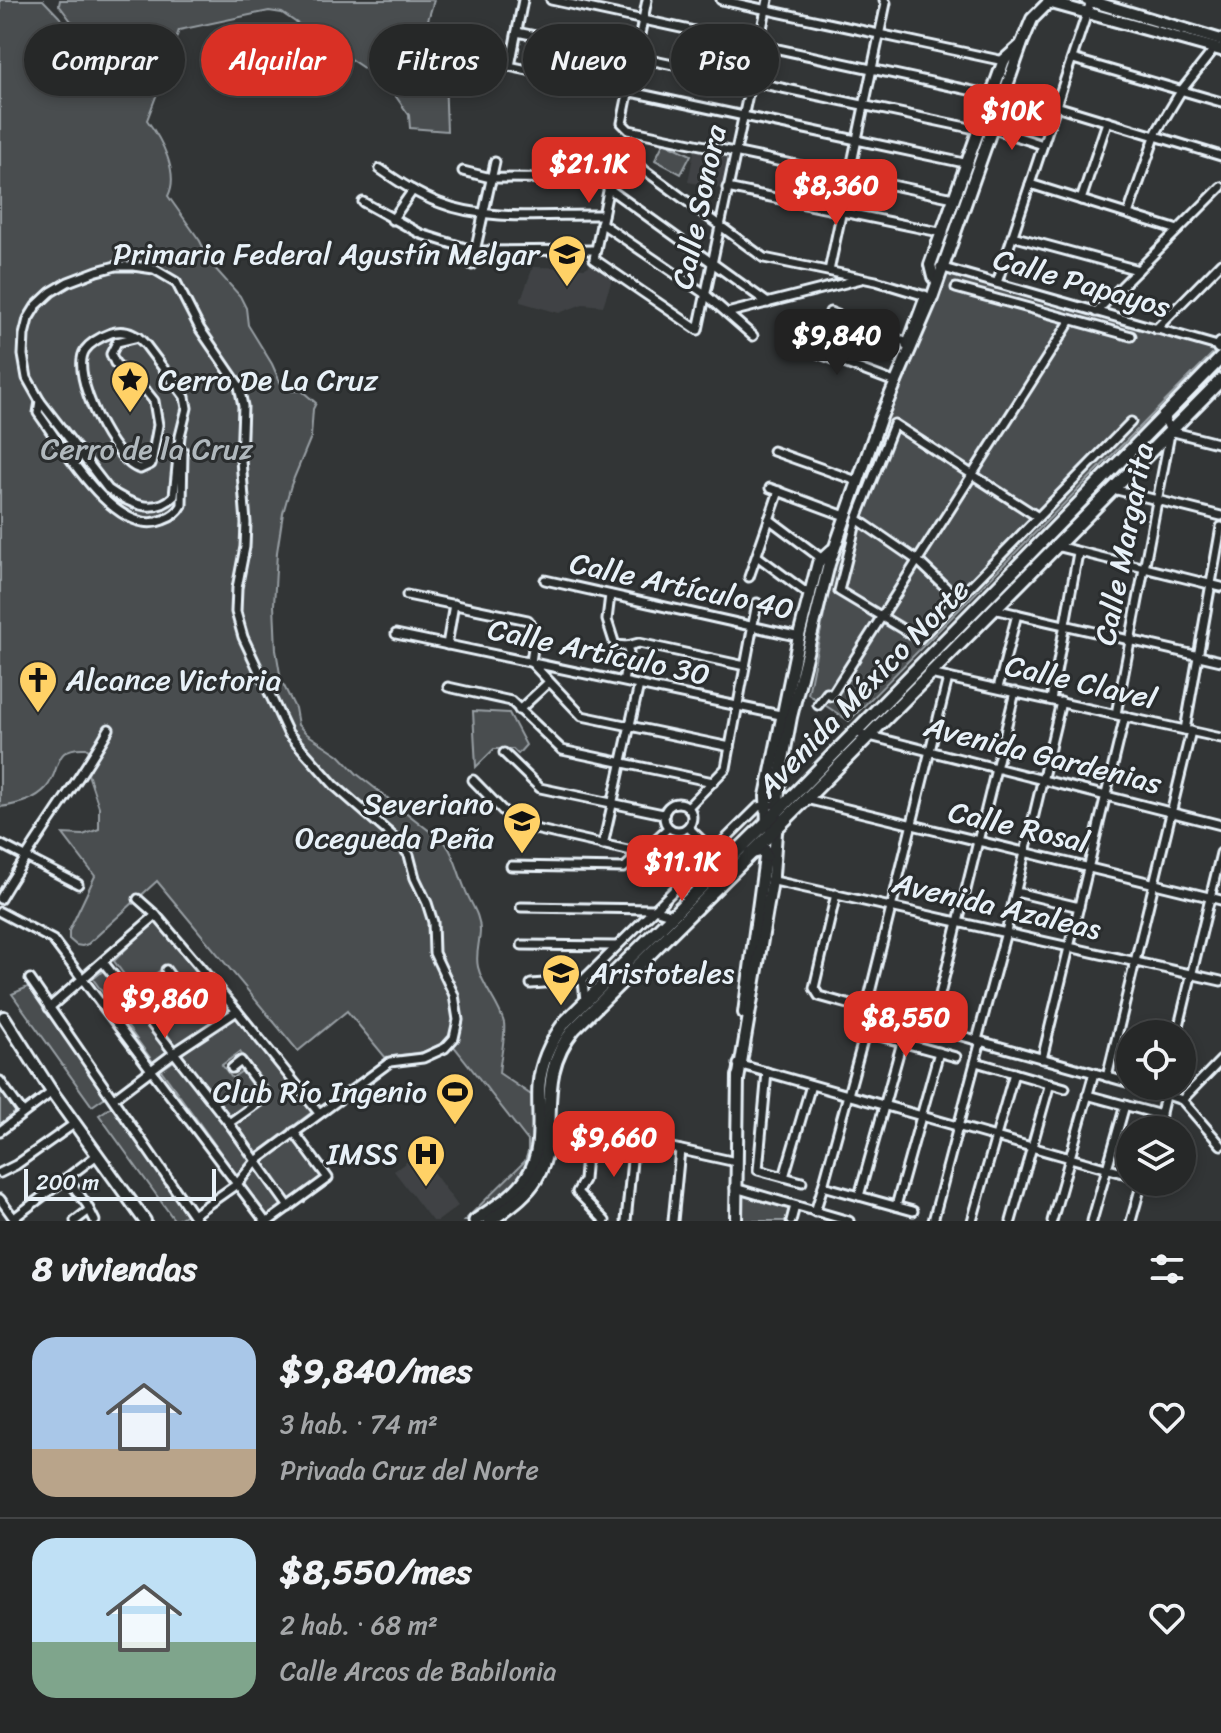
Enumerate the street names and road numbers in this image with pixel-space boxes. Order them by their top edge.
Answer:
street label: Calle Sonora [655,119,743,294]
street label: Calle Papayos [987,232,1177,334]
street label: Calle Margarita [1078,438,1170,650]
street label: Calle Artículo 40 [565,536,799,636]
street label: Avenida México Norte [742,565,983,812]
street label: Calle Artículo 30 [483,602,715,702]
street label: Calle Clavel [1000,638,1164,726]
street label: Avenida Gardenias [918,699,1168,811]
street label: Calle Rosal [943,785,1096,870]
street label: Avenida Azaleas [886,856,1107,956]

